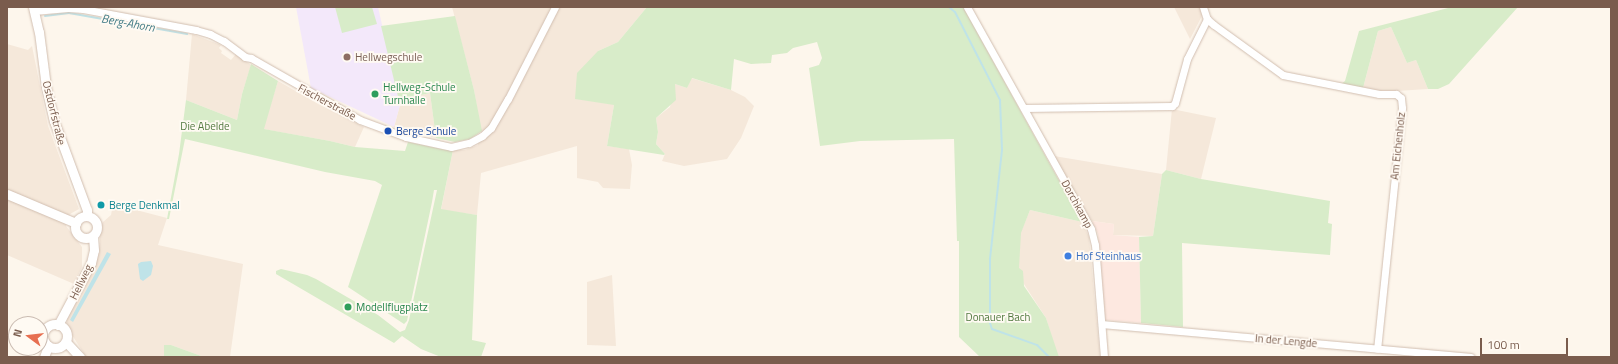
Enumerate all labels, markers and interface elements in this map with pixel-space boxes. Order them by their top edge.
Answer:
water label: Berg-Ahorn [100,11,156,35]
place label: Hellwegschule [355,50,422,64]
marker: Hellwegschule [342,52,352,62]
street label: Ostdorfstraße [40,80,68,146]
street label: Fischerstraße [296,81,358,123]
place label: Hellweg-Schule Turnhalle [383,81,456,107]
marker: Hellweg-Schule Turnhalle [370,89,380,99]
street label: Am Eichenholz [1388,111,1408,181]
park label: Die Abelde [180,119,230,133]
place label: Berge Schule [396,124,456,138]
marker: Berge Schule [383,126,393,136]
street label: Dorchkamp [1058,178,1096,230]
place label: Berge Denkmal [109,198,180,212]
marker: Berge Denkmal [96,200,106,210]
place label: Hof Steinhaus [1076,249,1141,263]
marker: Hof Steinhaus [1063,251,1073,261]
street label: Hellweg [67,262,95,302]
place label: Modellflugplatz [356,300,428,314]
marker: Modellflugplatz [343,302,353,312]
park label: Donauer Bach [966,310,1030,324]
north arrow [8,316,48,356]
text: N [9,327,26,339]
scale bar [1482,330,1570,356]
street label: In der Lengde [1254,332,1318,350]
text: 100 m [1487,335,1520,354]

